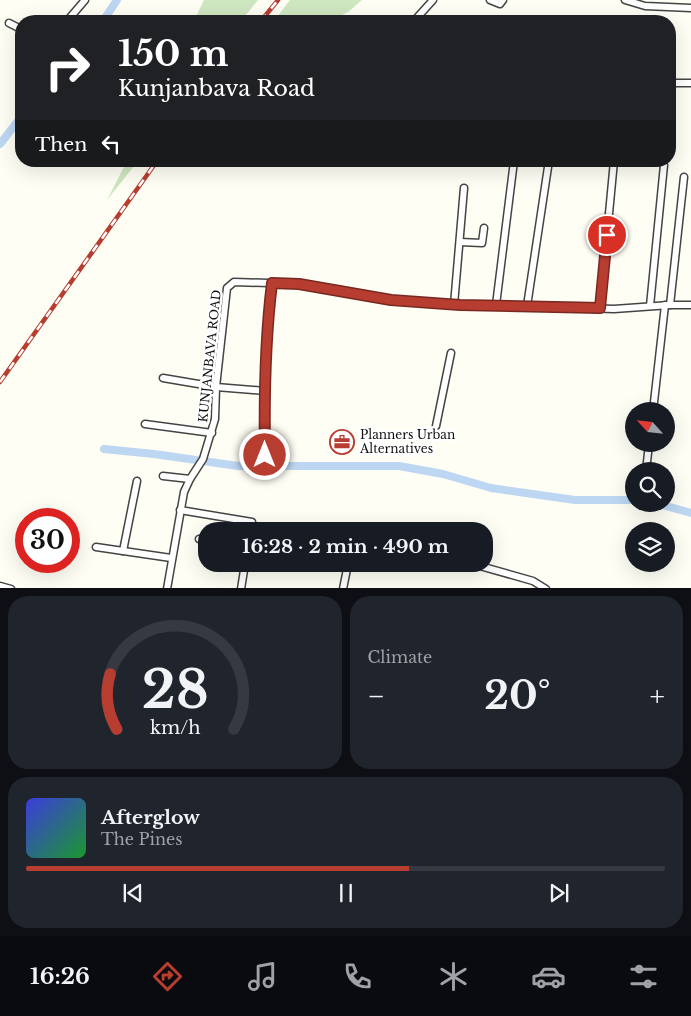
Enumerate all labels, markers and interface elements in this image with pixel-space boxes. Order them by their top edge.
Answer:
text: 150 m [118,32,229,75]
icon: right [35,35,100,100]
text: Kunjanbava Road [118,75,315,102]
icon: left [97,130,125,158]
text: Then [35,133,87,156]
pin [586,214,628,256]
icon: arrive [593,221,621,249]
street label: KUNJANBAVA ROAD [195,289,224,423]
north arrow [625,402,675,452]
map controls [625,402,675,572]
place label: Planners Urban Alternatives [359,427,455,456]
position arrow [238,428,290,480]
office icon: Planners Urban Alternatives [329,429,355,455]
button: search [625,462,675,512]
speed limit sign: 30 [15,508,80,573]
button: layers [625,522,675,572]
text: 16:28 · 2 min · 490 m [242,535,449,558]
text: Climate [368,647,432,667]
text: 28 [141,658,208,722]
text: 20° [484,672,550,719]
text: − [368,679,385,714]
text: + [650,679,665,714]
text: km/h [149,717,200,739]
text: Afterglow [101,806,200,829]
text: The Pines [101,829,183,849]
icon: previous [119,879,147,907]
icon: pause [332,879,360,907]
icon: next [545,879,573,907]
icon: directions [150,959,185,994]
icon: music [245,959,280,994]
icon: phone [340,959,375,994]
icon: climate [436,959,471,994]
icon: car [531,959,566,994]
icon: filters [626,959,661,994]
text: 16:26 [30,963,90,990]

